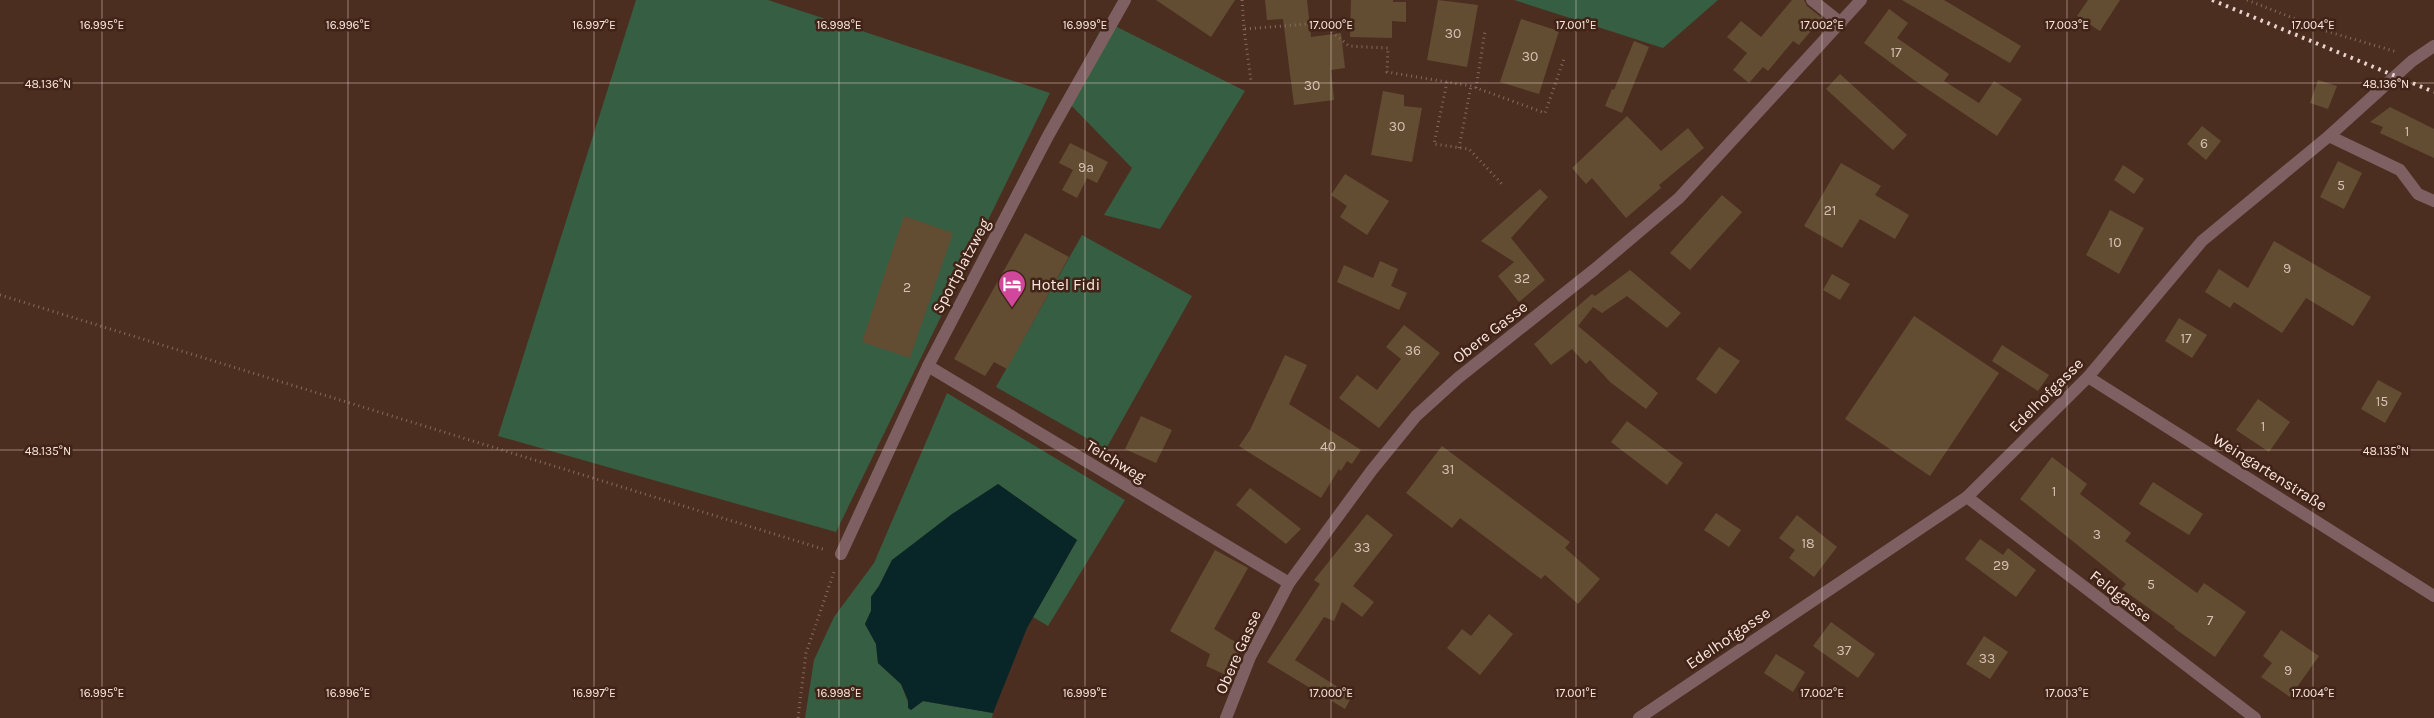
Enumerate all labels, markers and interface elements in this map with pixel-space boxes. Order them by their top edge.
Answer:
text: 16.995°E [80,18,124,32]
text: 16.996°E [326,18,370,32]
text: 16.997°E [572,18,616,32]
text: 16.998°E [816,18,862,32]
text: 16.999°E [1063,18,1107,32]
text: 17.000°E [1309,18,1353,32]
text: 17.001°E [1556,18,1596,32]
text: 17.002°E [1800,18,1844,32]
text: 17.003°E [2045,18,2089,32]
text: 17.004°E [2291,18,2335,32]
house number: 30 [1445,25,1461,42]
house number: 17 [1890,44,1902,61]
house number: 30 [1522,48,1538,65]
text: 48.136°N [25,77,71,91]
house number: 30 [1304,77,1320,94]
text: 48.136°N [2363,77,2409,91]
house number: 30 [1389,118,1405,135]
house number: 1 [2405,123,2409,140]
house number: 6 [2200,135,2208,152]
house number: 9a [1078,159,1094,176]
house number: 5 [2337,177,2345,194]
house number: 21 [1824,202,1836,219]
street label: Sportplatzweg [928,215,994,317]
house number: 10 [2109,234,2121,251]
house number: 9 [2283,260,2291,277]
hotel icon: Hotel Fidi [997,269,1027,308]
house number: 32 [1514,270,1530,287]
place label: Hotel Fidi [1031,275,1100,294]
house number: 2 [903,279,911,296]
street label: Obere Gasse [1449,297,1531,367]
house number: 17 [2180,330,2192,347]
house number: 36 [1405,342,1421,359]
street label: Edelhofgasse [2005,354,2087,436]
house number: 15 [2376,393,2388,410]
house number: 1 [2261,418,2265,435]
street label: Weingartenstraße [2209,429,2331,515]
street label: Teichweg [1083,436,1149,486]
house number: 40 [1320,438,1336,455]
text: 48.135°N [25,444,71,458]
text: 48.135°N [2363,444,2409,458]
house number: 31 [1442,461,1454,478]
house number: 1 [2052,483,2056,500]
house number: 3 [2093,526,2101,543]
house number: 18 [1801,535,1815,552]
house number: 33 [1354,539,1370,556]
house number: 29 [1993,557,2009,574]
street label: Feldgasse [2086,566,2156,626]
house number: 5 [2147,576,2155,593]
street label: Edelhofgasse [1682,603,1774,673]
street label: Obere Gasse [1211,607,1265,697]
house number: 7 [2207,612,2214,629]
house number: 37 [1837,642,1852,659]
house number: 33 [1979,650,1995,667]
house number: 9 [2284,662,2292,679]
text: 16.995°E [80,686,124,700]
text: 16.996°E [326,686,370,700]
text: 16.997°E [572,686,616,700]
text: 16.998°E [816,686,862,700]
text: 16.999°E [1063,686,1107,700]
text: 17.000°E [1309,686,1353,700]
text: 17.001°E [1556,686,1596,700]
text: 17.002°E [1800,686,1844,700]
text: 17.003°E [2045,686,2089,700]
text: 17.004°E [2291,686,2335,700]

